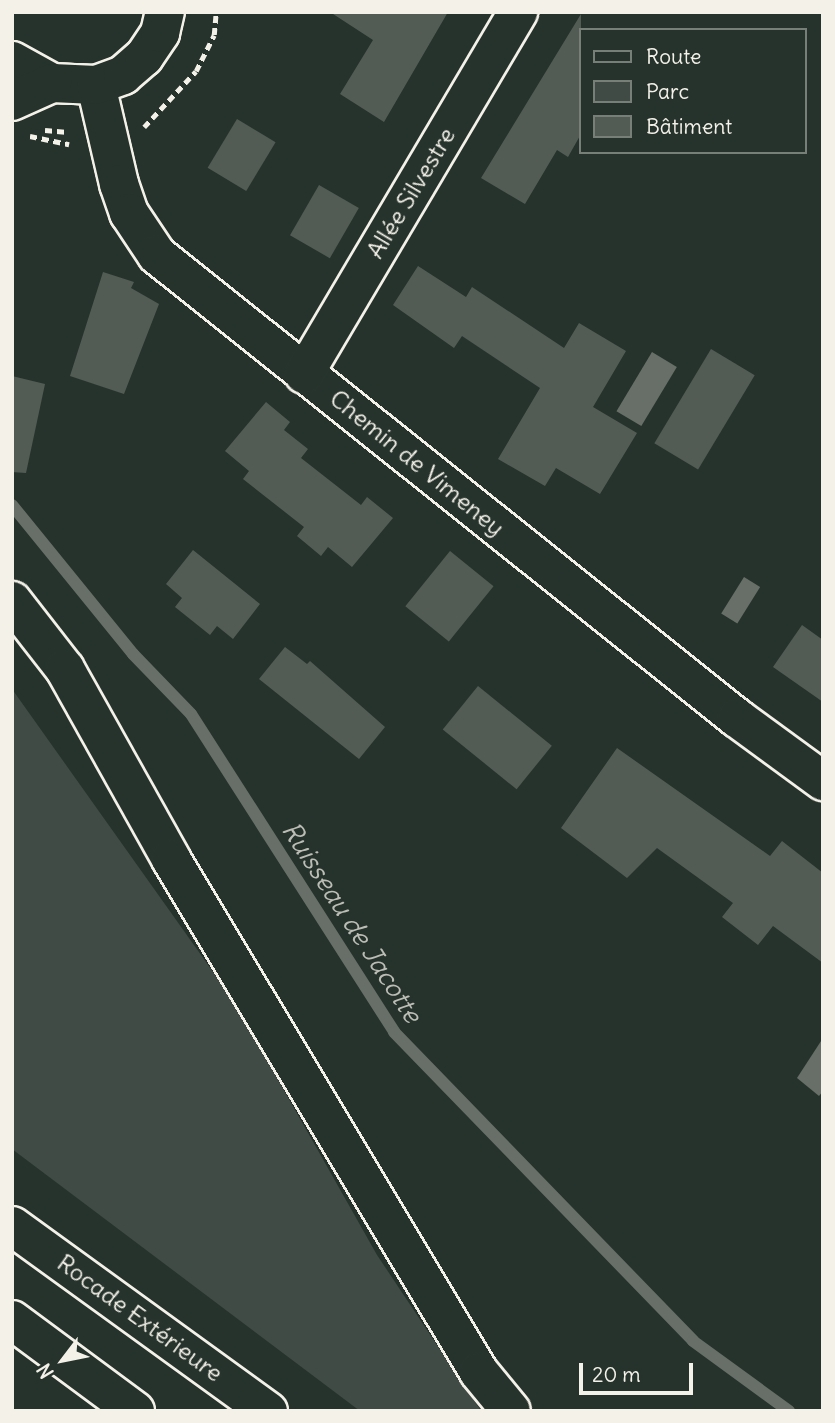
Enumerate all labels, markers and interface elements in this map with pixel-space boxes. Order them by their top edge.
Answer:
legend [580,28,807,154]
text: Route [646,43,701,70]
text: Parc [646,78,689,105]
text: Bâtiment [646,113,732,140]
street label: Allée Silvestre [361,122,461,264]
street label: Chemin de Vimeney [324,384,510,542]
water label: Ruisseau de Jacotte [275,816,429,1028]
street label: Rocade Extérieure [52,1248,228,1388]
north arrow [28,1325,98,1395]
scale bar [583,1350,697,1394]
text: N [32,1359,59,1383]
text: 20 m [592,1361,641,1388]

